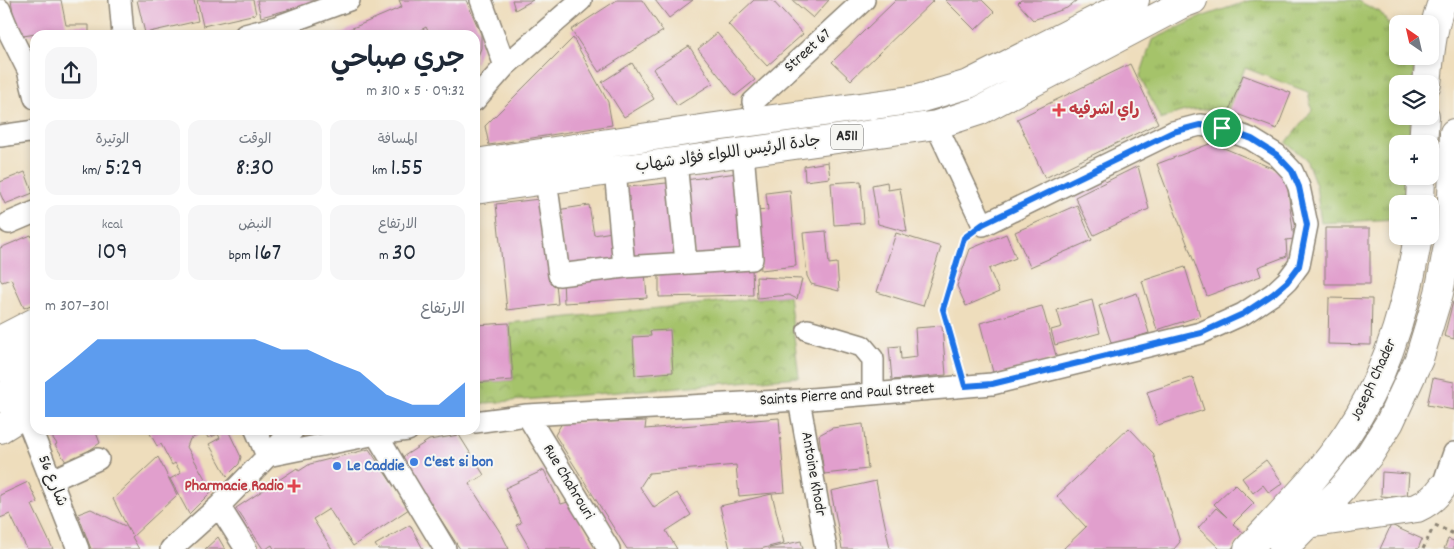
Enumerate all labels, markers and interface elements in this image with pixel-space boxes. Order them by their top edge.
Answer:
north arrow [1389,15,1439,65]
map controls [1389,15,1439,245]
street label: Street 67 [779,24,837,78]
text: جري صباحي [331,41,465,81]
button: share [45,47,97,99]
button: layers [1389,75,1439,125]
text: 09:32 · 5 × 310 m [366,80,465,103]
place label: راي اشرفيه [1069,99,1140,122]
marker: راي اشرفيه [1053,104,1065,116]
pin [1201,107,1243,149]
icon: arrive [1208,114,1236,142]
road number: A511 [831,124,863,150]
text: الوتيرة [95,130,129,150]
text: الوقت [239,130,271,150]
text: المسافة [378,130,418,150]
street label: جادة الرئيس اللواء فؤاد شهاب [634,130,822,178]
button: + [1389,135,1439,185]
text: 5:29 [105,151,143,187]
text: 8:30 [236,151,274,187]
text: 1.55 [391,151,423,187]
text: /km [82,161,105,181]
text: km [372,161,391,181]
button: − [1389,195,1439,245]
text: kcal [102,215,123,235]
text: النبض [238,215,272,235]
text: الارتفاع [378,215,417,235]
text: 109 [97,235,128,271]
text: 167 [254,236,281,272]
text: 30 [392,236,416,272]
text: bpm [229,246,254,266]
text: m [379,246,392,266]
text: 301–307 m [45,295,109,318]
text: الارتفاع [420,298,465,321]
street label: Joseph Chader [1345,335,1403,425]
street label: Saints Pierre and Paul Street [759,377,935,413]
street label: Antoine Khodr [794,430,832,518]
street label: Rue Chahrouri [536,440,600,524]
place label: C'est si bon [424,451,493,474]
street label: شارع 56 [31,452,73,510]
place label: Le Caddie [347,455,405,478]
marker: C'est si bon [408,456,420,468]
marker: Le Caddie [331,460,343,472]
place label: Pharmacie Radio [185,475,284,498]
marker: Pharmacie Radio [288,480,300,492]

